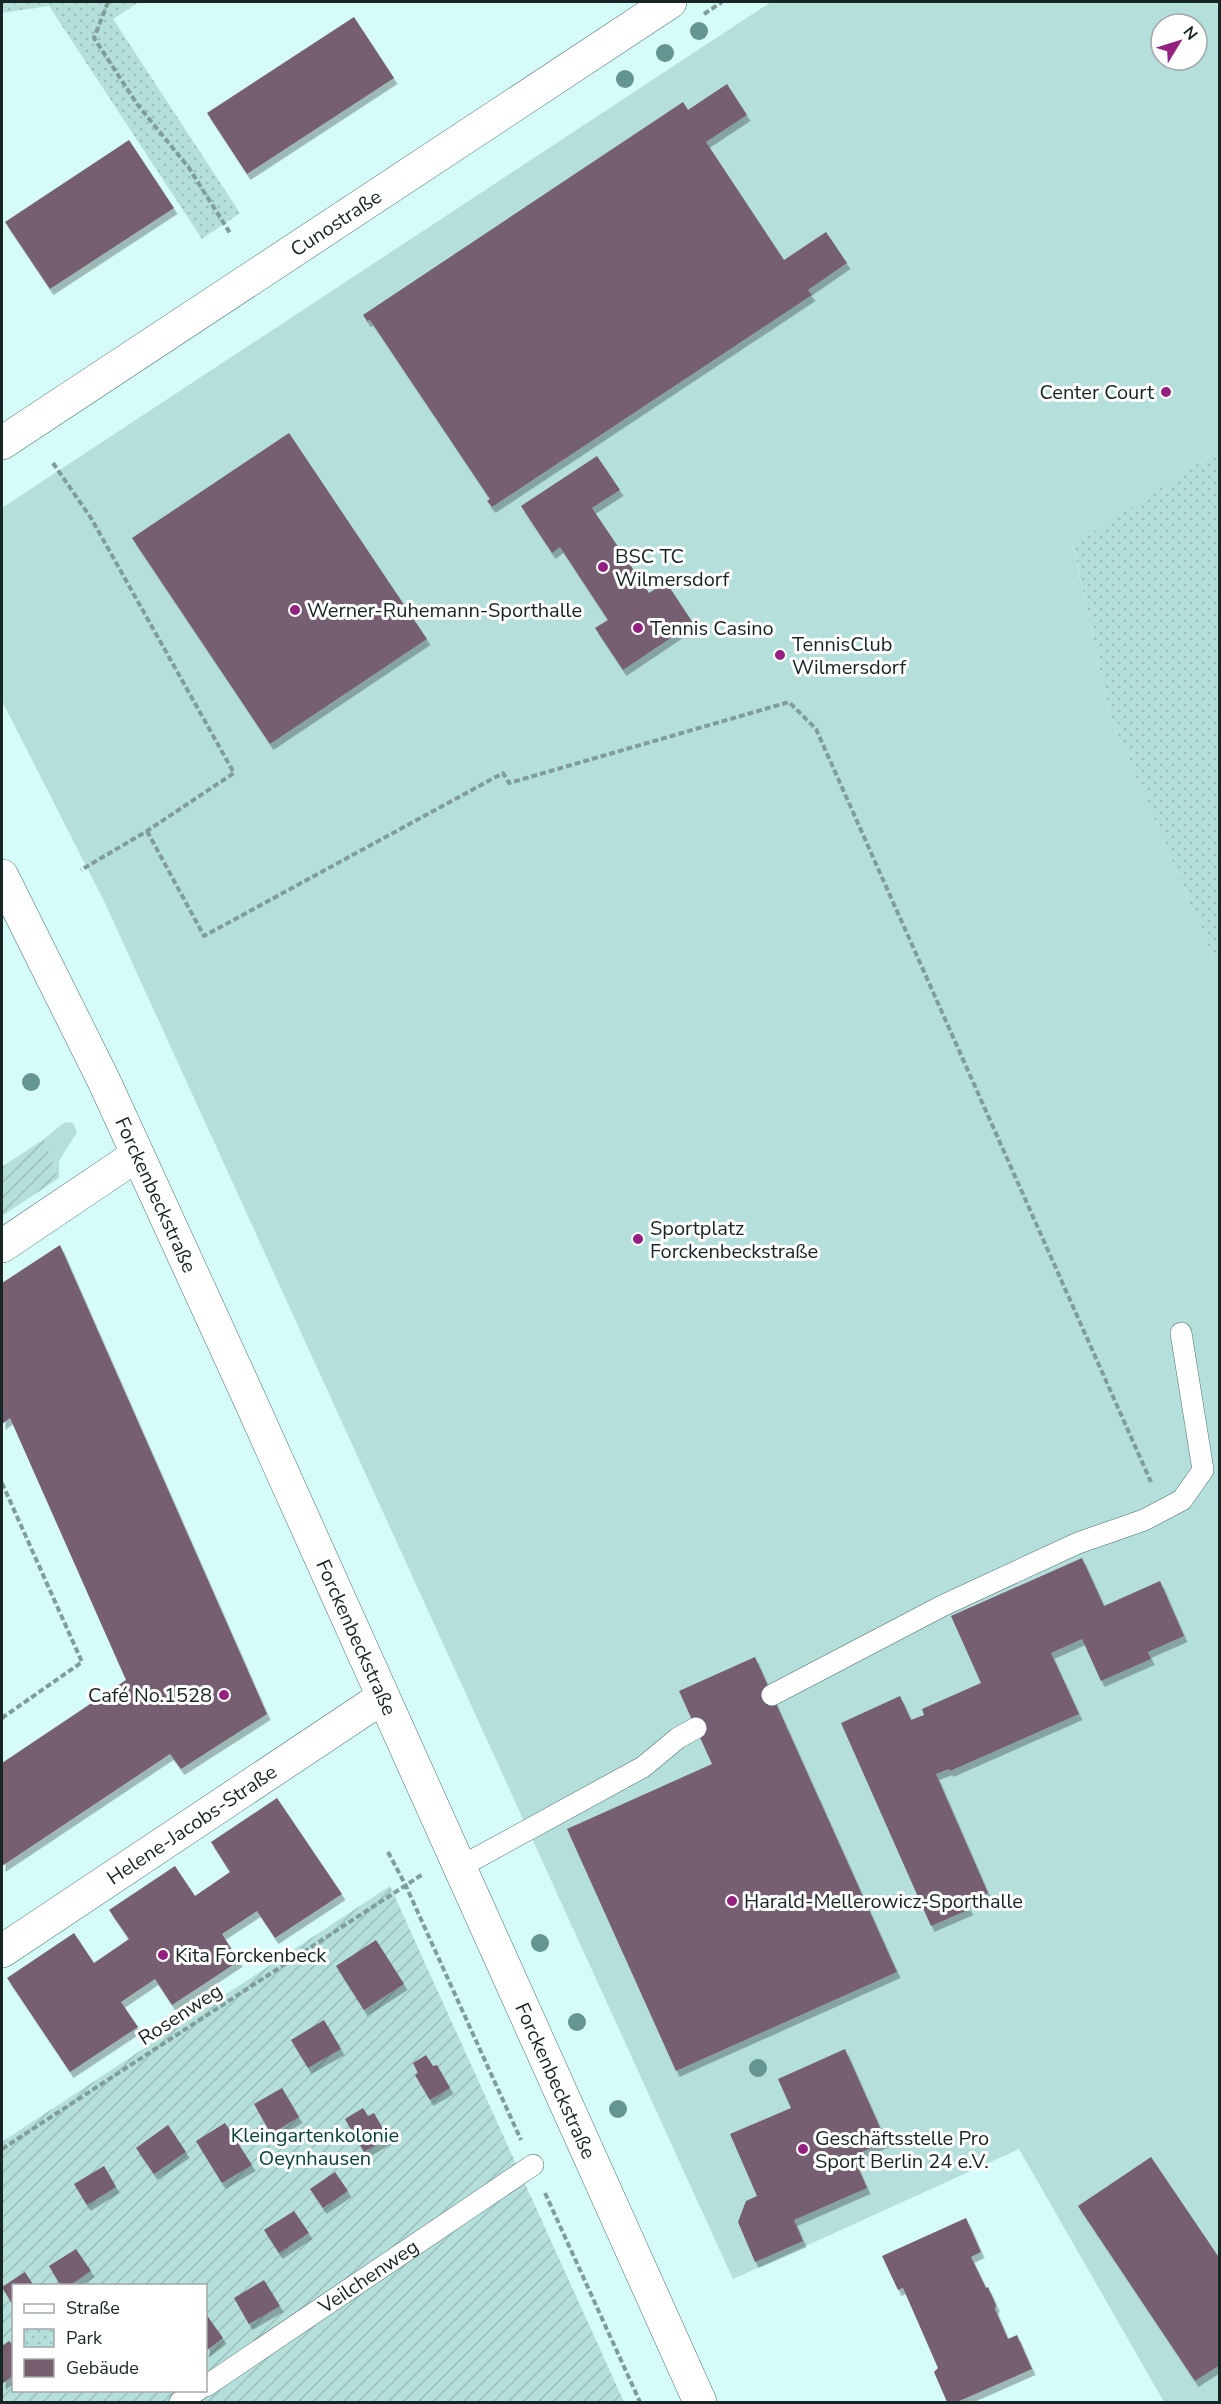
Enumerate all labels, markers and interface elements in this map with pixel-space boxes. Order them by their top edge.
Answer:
north arrow [1149,12,1209,72]
text: N [1178,22,1202,45]
street label: Cunostraße [285,183,387,263]
place label: Center Court [1040,379,1155,406]
marker: Center Court [1159,385,1173,399]
place label: BSC TC Wilmersdorf [615,543,729,593]
marker: BSC TC Wilmersdorf [596,560,610,574]
place label: Werner-Ruhemann-Sporthalle [307,597,582,624]
marker: Werner-Ruhemann-Sporthalle [288,603,302,617]
place label: Tennis Casino [650,615,774,642]
marker: Tennis Casino [631,621,645,635]
place label: TennisClub Wilmersdorf [792,631,906,681]
marker: TennisClub Wilmersdorf [773,648,787,662]
street label: Forckenbeckstraße [108,1113,203,1277]
place label: Sportplatz Forckenbeckstraße [650,1215,818,1265]
marker: Sportplatz Forckenbeckstraße [631,1232,645,1246]
street label: Forckenbeckstraße [309,1555,403,1720]
place label: Café No.1528 [88,1682,212,1709]
marker: Café No.1528 [217,1688,231,1702]
street label: Helene-Jacobs-Straße [102,1758,282,1891]
place label: Harald-Mellerowicz-Sporthalle [744,1888,1023,1915]
marker: Harald-Mellerowicz-Sporthalle [725,1894,739,1908]
place label: Kita Forckenbeck [175,1942,327,1969]
marker: Kita Forckenbeck [156,1948,170,1962]
street label: Rosenweg [133,1977,227,2052]
street label: Forckenbeckstraße [508,1999,602,2163]
park label: Kleingartenkolonie Oeynhausen [231,2122,399,2172]
place label: Geschäftsstelle Pro Sport Berlin 24 e.V. [815,2125,989,2175]
marker: Geschäftsstelle Pro Sport Berlin 24 e.V. [796,2142,810,2156]
street label: Veilchenweg [313,2233,424,2321]
legend [12,2284,207,2392]
text: Straße [66,2296,120,2320]
text: Park [66,2326,103,2350]
text: Gebäude [66,2356,139,2380]

